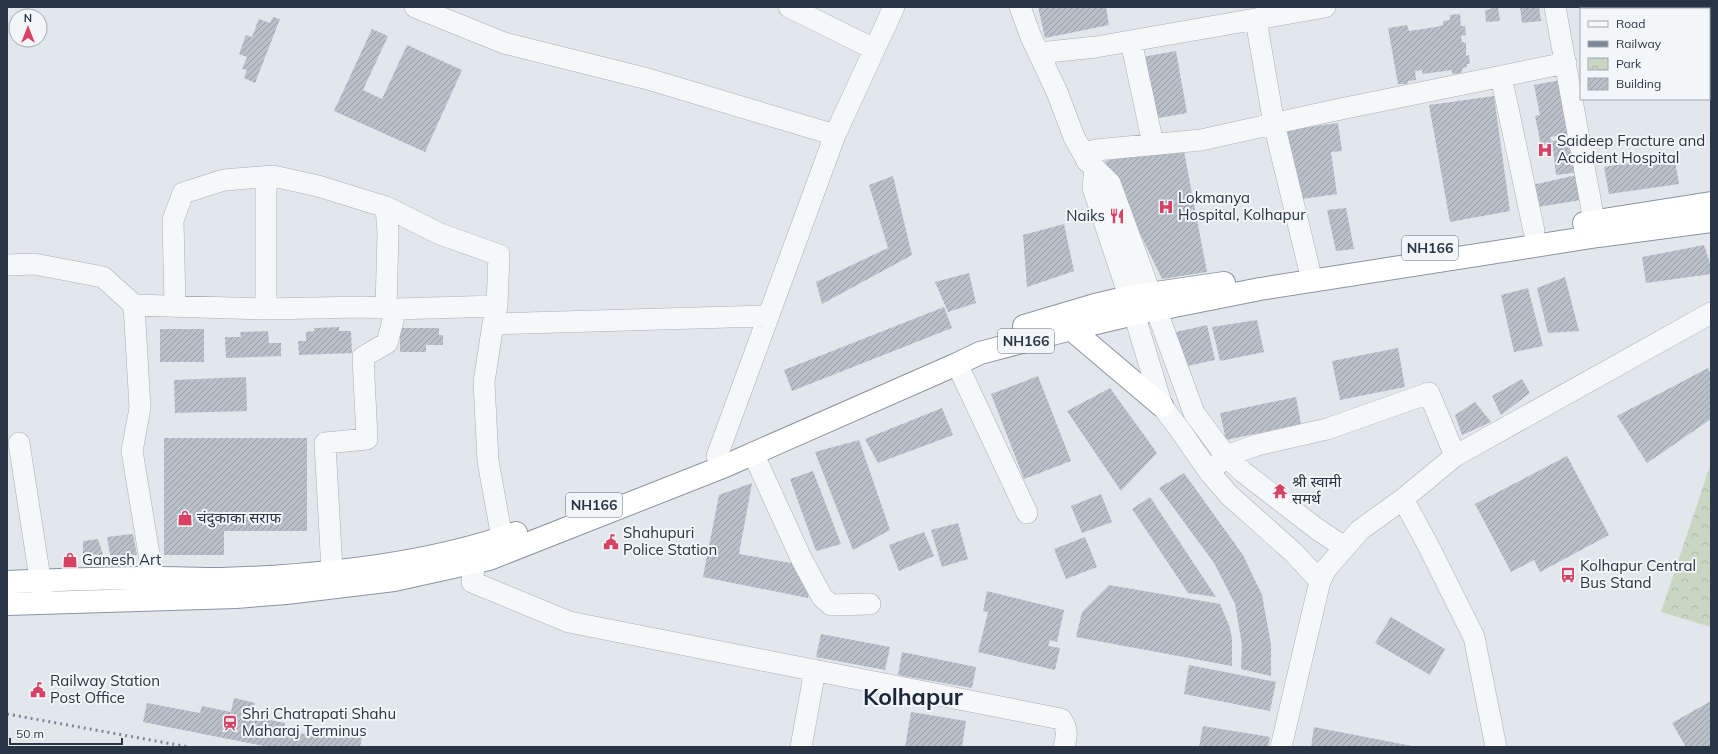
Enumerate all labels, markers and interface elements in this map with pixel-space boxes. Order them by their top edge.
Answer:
north arrow [8,8,48,48]
legend [1580,8,1710,100]
text: N [24,11,32,25]
text: Road [1616,16,1645,31]
text: Railway [1616,36,1662,51]
text: Park [1616,56,1642,71]
text: Building [1616,76,1661,91]
place label: Saideep Fracture and Accident Hospital [1557,131,1705,167]
hospital icon: Saideep Fracture and Accident Hospital [1536,141,1554,159]
place label: Lokmanya Hospital, Kolhapur [1178,188,1306,224]
hospital icon: Lokmanya Hospital, Kolhapur [1157,198,1175,216]
place label: Naiks [1066,206,1105,225]
restaurant icon: Naiks [1108,207,1126,225]
road number: NH166 [1402,236,1458,260]
road number: NH166 [998,329,1054,353]
place label: श्री स्वामी समर्थ [1292,472,1342,508]
temple icon: श्री स्वामी समर्थ [1271,482,1289,500]
road number: NH166 [566,493,622,517]
place label: चंदुकाका सराफ [197,508,281,528]
shop icon: चंदुकाका सराफ [176,509,194,527]
place label: Shahupuri Police Station [623,523,717,559]
public building icon: Shahupuri Police Station [602,533,620,551]
place label: Ganesh Art [82,550,161,569]
shop icon: Ganesh Art [61,551,79,569]
place label: Kolhapur Central Bus Stand [1580,556,1696,592]
bus stop icon: Kolhapur Central Bus Stand [1559,566,1577,584]
place label: Railway Station Post Office [50,671,160,707]
public building icon: Railway Station Post Office [29,681,47,699]
district label: Kolhapur [863,682,963,711]
place label: Shri Chatrapati Shahu Maharaj Terminus [242,704,396,740]
station icon: Shri Chatrapati Shahu Maharaj Terminus [221,714,239,732]
scale bar [10,720,122,746]
text: 50 m [16,726,44,741]

